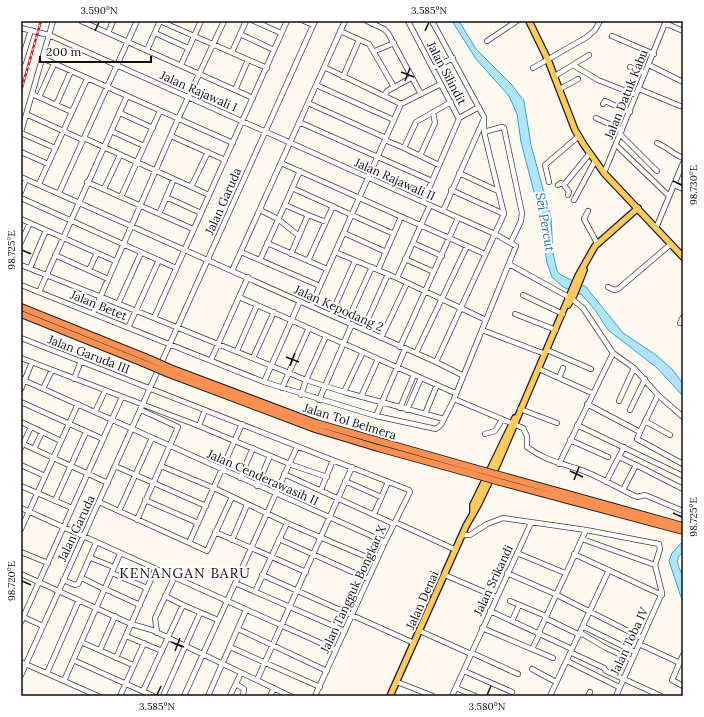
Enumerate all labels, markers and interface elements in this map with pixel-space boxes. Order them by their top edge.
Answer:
text: 3.590°N [80,4,118,17]
text: 3.585°N [411,4,447,17]
scale bar [40,38,151,64]
street label: Jalan Silindit [424,38,470,108]
text: 200 m [46,44,82,59]
street label: Jalan Datuk Kabu [601,47,651,142]
street label: Jalan Rajawali I [157,67,240,115]
street label: Jalan Rajawali II [351,154,438,204]
street label: Jalan Garuda [201,165,244,238]
text: 98.730°E [687,165,700,205]
water label: Sei Percut [531,191,559,253]
text: 98.725°E [5,230,18,270]
street label: Jalan Kepodang 2 [291,281,386,334]
street label: Jalan Betet [67,286,130,323]
street label: Jalan Garuda III [45,331,132,377]
street label: Jalan Tol Belmera [301,399,398,442]
street label: Jalan Cenderawasih II [204,445,321,508]
street label: Jalan Garuda [54,492,98,564]
text: 98.725°E [687,497,700,537]
street label: Jalan Tangguk Bongkar X [316,523,389,656]
street label: Jalan Srikandi [470,542,516,619]
text: 98.720°E [5,561,18,601]
district label: KENANGAN BARU [119,564,251,582]
street label: Jalan Denai [402,568,442,633]
street label: Jalan Toba IV [606,604,652,678]
text: 3.585°N [139,700,175,713]
text: 3.580°N [469,700,506,713]

